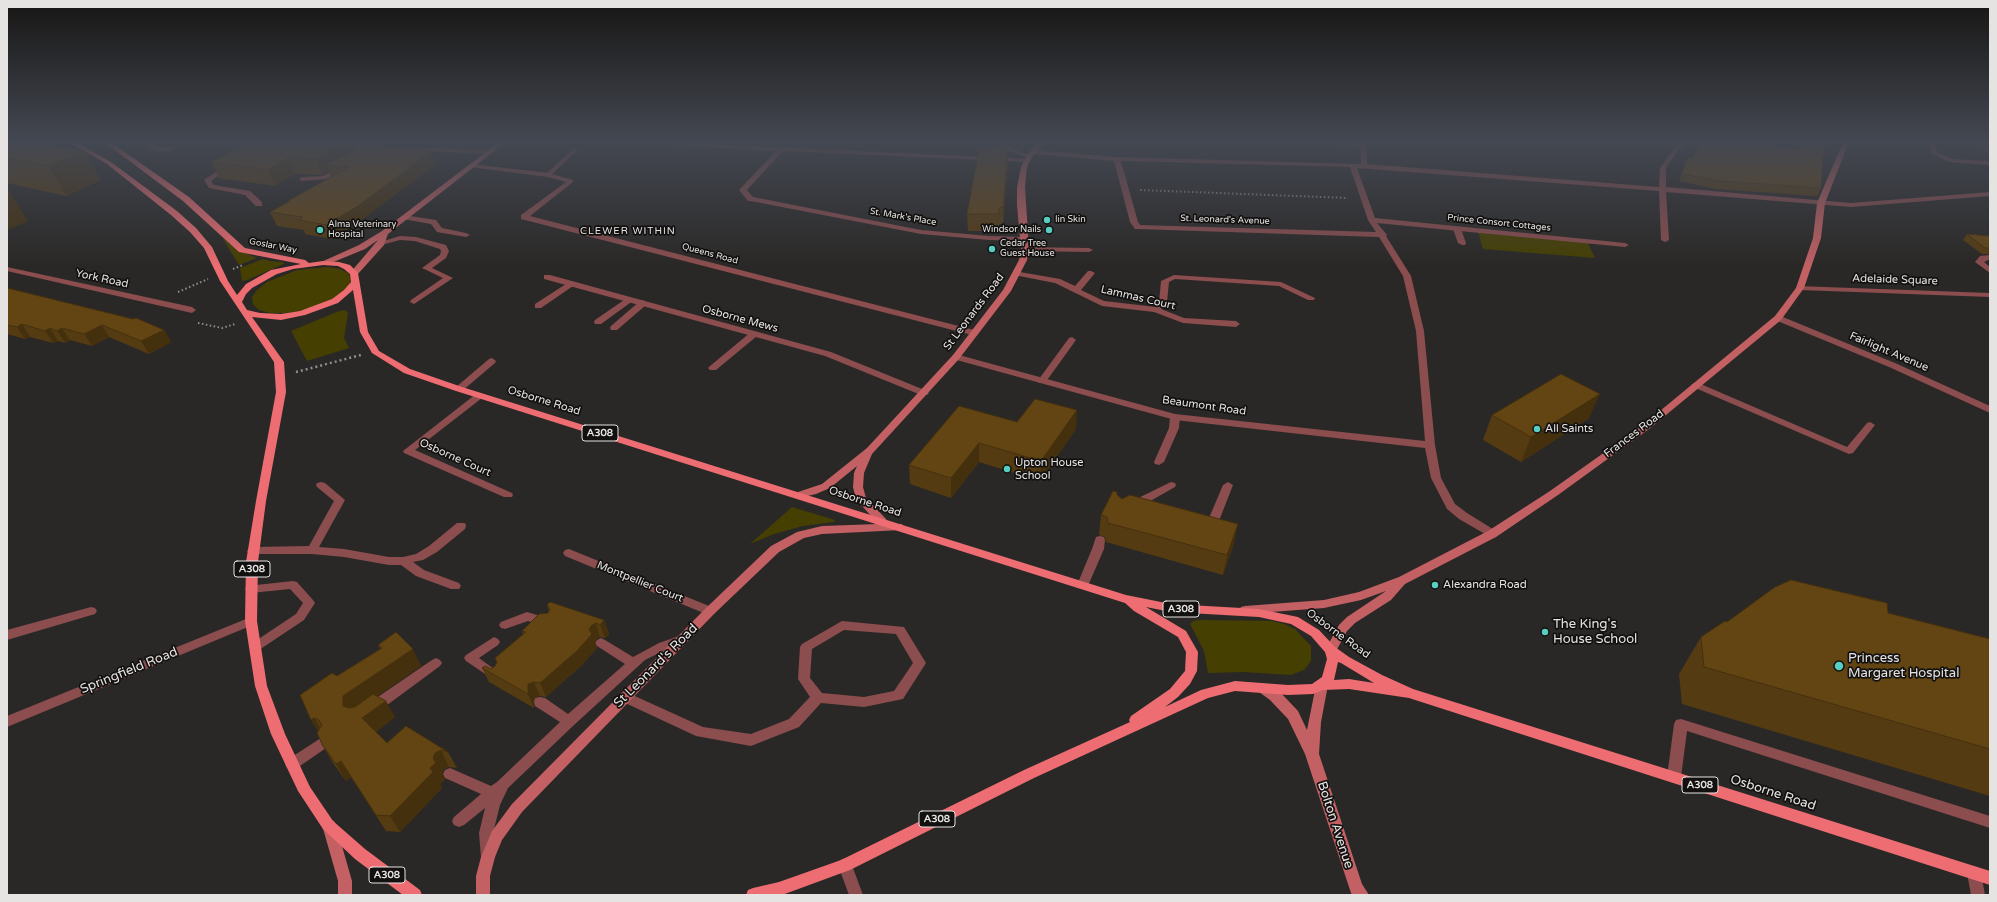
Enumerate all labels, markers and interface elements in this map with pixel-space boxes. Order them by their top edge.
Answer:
street label: St. Mark's Place [869,206,937,228]
street label: Prince Consort Cottages [1447,212,1551,234]
street label: St. Leonard's Avenue [1180,213,1270,227]
marker: Iin Skin [1042,215,1052,225]
place label: Iin Skin [1055,215,1086,225]
place label: Alma Veterinary Hospital [328,220,396,241]
marker: Alma Veterinary Hospital [315,225,325,235]
district label: CLEWER WITHIN [580,225,676,237]
place label: Windsor Nails [982,225,1041,235]
marker: Windsor Nails [1044,225,1054,235]
street label: Goslar Way [248,236,298,256]
place label: Cedar Tree Guest House [1000,239,1054,260]
street label: Queens Road [681,241,739,267]
marker: Cedar Tree Guest House [987,244,997,254]
street label: York Road [74,267,130,291]
street label: St Leonards Road [941,271,1007,353]
street label: Adelaide Square [1852,272,1938,288]
street label: Lammas Court [1099,283,1177,313]
street label: Osborne Mews [700,302,780,336]
street label: Fairlight Avenue [1848,329,1930,375]
street label: Osborne Road [506,384,582,418]
street label: Beaumont Road [1161,394,1247,418]
street label: Frances Road [1602,407,1666,461]
place label: All Saints [1545,422,1593,436]
marker: All Saints [1532,424,1542,434]
road number: A308 [582,425,618,441]
street label: Osborne Court [417,436,493,480]
place label: Upton House School [1015,456,1083,482]
marker: Upton House School [1002,464,1012,474]
street label: Osborne Road [827,484,903,520]
street label: Montpellier Court [595,559,685,605]
road number: A308 [234,561,270,577]
place label: Alexandra Road [1443,578,1527,592]
marker: Alexandra Road [1430,580,1440,590]
road number: A308 [1163,601,1199,617]
street label: Osborne Road [1304,606,1372,662]
place label: The King's House School [1553,617,1637,648]
street label: St Leonard's Road [611,621,701,711]
marker: The King's House School [1540,627,1550,637]
street label: Springfield Road [78,644,180,698]
place label: Princess Margaret Hospital [1848,651,1959,682]
marker: Princess Margaret Hospital [1833,660,1845,672]
street label: Osborne Road [1728,772,1818,814]
road number: A308 [1682,777,1718,793]
street label: Bolton Avenue [1314,779,1356,871]
road number: A308 [919,811,955,827]
road number: A308 [369,867,405,883]

